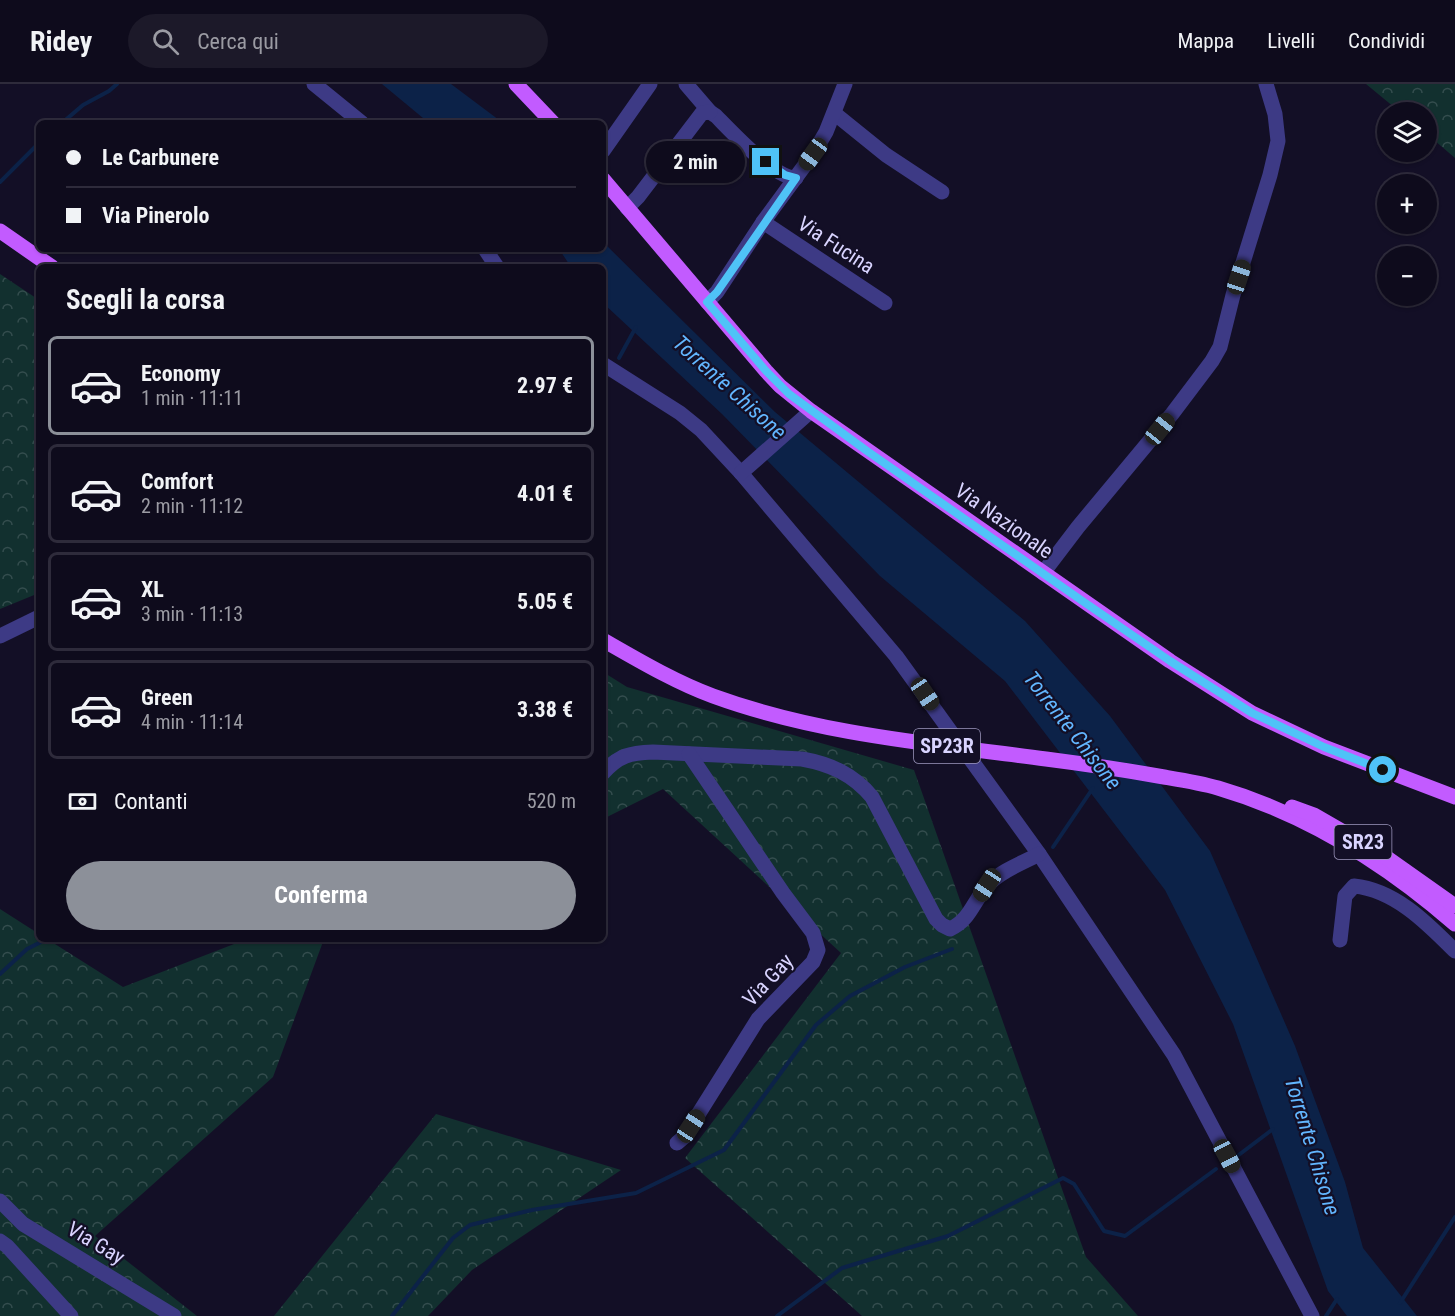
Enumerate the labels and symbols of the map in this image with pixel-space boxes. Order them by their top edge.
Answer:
car [795,134,831,174]
callout: 2 min [646,141,745,183]
route end [752,148,779,175]
street label: Via Fucina [793,211,879,279]
car [1225,257,1253,297]
water label: Torrente Chisone [668,330,791,445]
car [1142,409,1178,449]
street label: Via Nazionale [950,478,1058,564]
water label: Torrente Chisone [1019,666,1127,794]
car [907,674,943,714]
road number: SP23R [914,729,980,763]
route start [1369,756,1396,783]
road number: SR23 [1334,825,1392,859]
car [970,865,1004,905]
street label: Via Gay [738,949,798,1011]
water label: Torrente Chisone [1280,1074,1345,1218]
car [674,1106,708,1146]
car [1211,1136,1243,1176]
street label: Via Gay [63,1217,129,1270]

